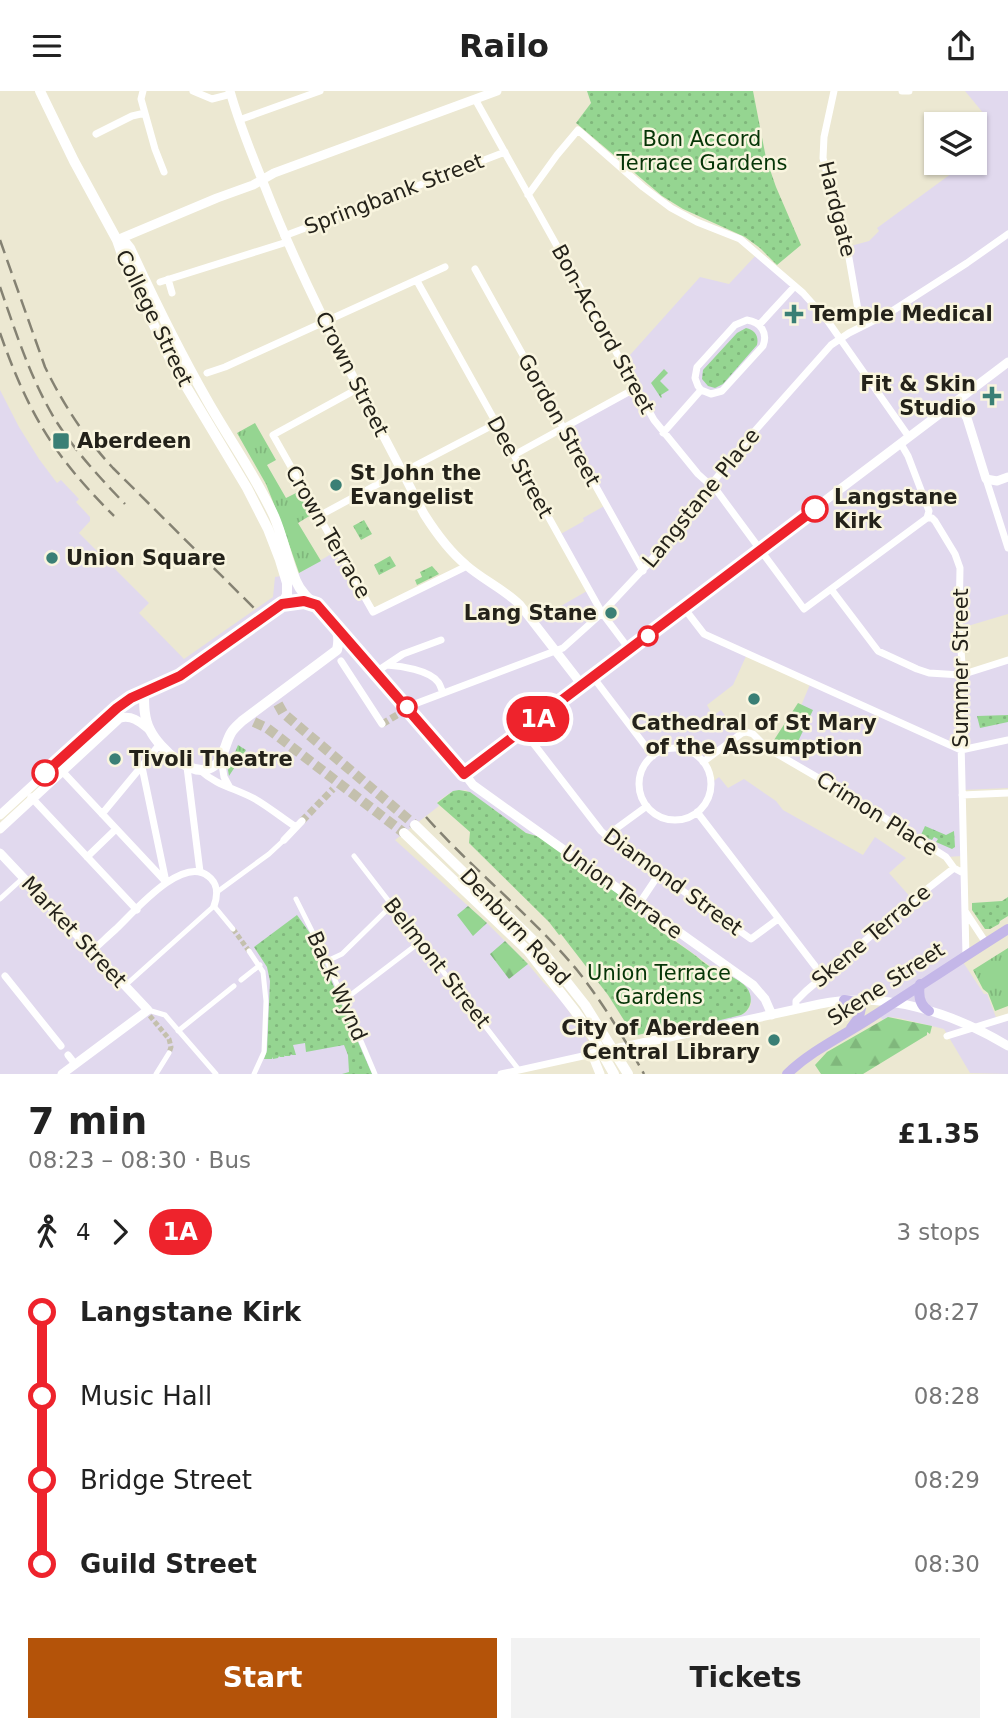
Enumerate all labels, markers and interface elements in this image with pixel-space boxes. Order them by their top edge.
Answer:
icon: menu [28,27,66,65]
text: Railo [459,27,549,65]
icon: share [942,27,980,65]
map controls [924,112,987,175]
button: layers [924,112,987,175]
park label: Bon Accord Terrace Gardens [616,127,788,175]
street label: Springbank Street [301,149,487,239]
street label: Hardgate [814,159,860,259]
street label: Bon-Accord Street [547,240,659,418]
street label: College Street [111,246,197,390]
place label: Temple Medical [810,302,993,326]
marker: Temple Medical [784,304,804,324]
street label: Crown Street [310,308,394,440]
street label: Gordon Street [513,350,605,490]
place label: Fit & Skin Studio [860,372,976,420]
marker: Fit & Skin Studio [982,386,1002,406]
street label: Dee Street [482,412,558,522]
street label: Langstane Place [638,424,764,572]
place label: Aberdeen [77,429,191,453]
marker: Aberdeen [51,431,71,451]
street label: Crown Terrace [280,461,376,603]
place label: St John the Evangelist [350,461,481,509]
marker: St John the Evangelist [328,477,344,493]
place label: Langstane Kirk [834,485,957,533]
marker: Langstane Kirk [802,496,828,522]
place label: Union Square [66,546,226,570]
marker: Union Square [44,550,60,566]
street label: Summer Street [949,588,973,748]
place label: Lang Stane [464,601,597,625]
marker: Lang Stane [603,605,619,621]
unlabelled marker [638,626,658,646]
marker: Cathedral of St Mary of the Assumption [746,691,762,707]
line badge: 1A [506,696,570,742]
unlabelled marker [397,697,417,717]
text: 1A [520,705,556,733]
place label: Cathedral of St Mary of the Assumption [631,711,877,759]
place label: Tivoli Theatre [129,747,293,771]
marker: Tivoli Theatre [107,751,123,767]
unlabelled marker [32,760,58,786]
street label: Crimon Place [812,767,942,861]
street label: Diamond Street [599,824,747,940]
street label: Union Terrace [557,840,687,944]
street label: Denburn Road [455,864,575,990]
street label: Market Street [17,872,131,992]
street label: Skene Terrace [807,880,935,992]
street label: Belmont Street [379,893,495,1033]
street label: Back Wynd [302,928,372,1044]
street label: Skene Street [823,937,949,1031]
park label: Union Terrace Gardens [587,961,731,1009]
place label: City of Aberdeen Central Library [561,1016,760,1064]
marker: City of Aberdeen Central Library [766,1032,782,1048]
text: 7 min [28,1099,147,1143]
text: £1.35 [898,1119,980,1149]
text: 08:23 – 08:30 · Bus [28,1147,251,1173]
icon: walk [28,1213,66,1251]
icon: forward [101,1213,139,1251]
text: 1A [163,1218,198,1246]
text: 4 [76,1219,91,1245]
text: 3 stops [896,1219,980,1245]
text: Langstane Kirk [80,1297,301,1327]
text: 08:27 [914,1299,980,1325]
text: Music Hall [80,1381,212,1411]
text: 08:28 [914,1383,980,1409]
text: Bridge Street [80,1465,252,1495]
text: 08:29 [914,1467,980,1493]
text: Guild Street [80,1549,257,1579]
text: 08:30 [914,1551,980,1577]
button: Start [28,1638,497,1718]
button: Tickets [511,1638,980,1718]

